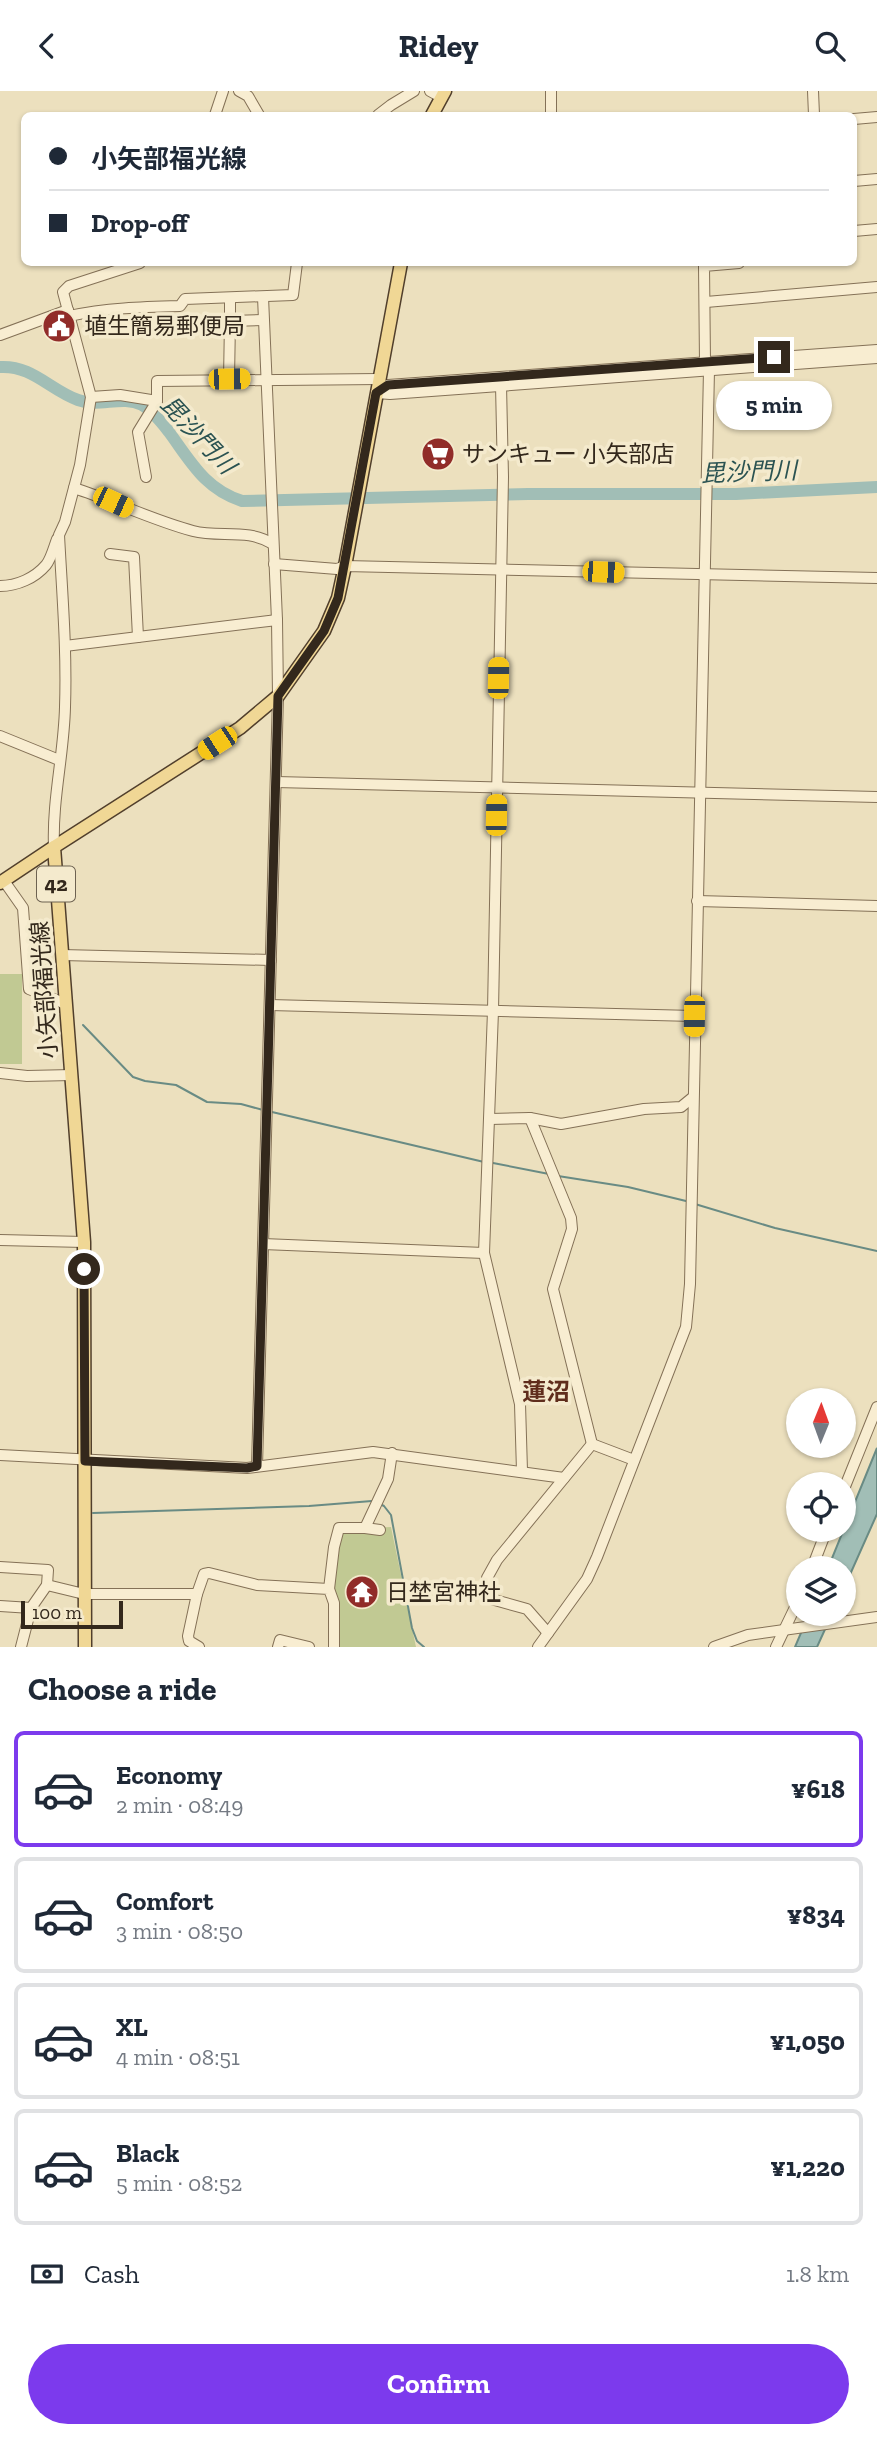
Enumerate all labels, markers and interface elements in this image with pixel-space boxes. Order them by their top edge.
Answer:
icon: back [28,27,66,65]
text: Ridey [398,27,479,65]
icon: search [811,27,849,65]
text: 小矢部福光線 [91,143,247,175]
text: Drop-off [91,207,188,239]
public building icon: 埴生簡易郵便局 [40,307,78,345]
place label: 埴生簡易郵便局 [84,312,245,340]
route end [758,341,790,373]
car [208,368,251,390]
callout: 5 min [716,381,832,431]
water label: 毘沙門川 [155,390,244,482]
text: 5 min [746,391,802,419]
supermarket icon: サンキュー 小矢部店 [419,435,457,473]
place label: サンキュー 小矢部店 [462,440,674,468]
water label: 毘沙門川 [701,455,800,488]
car [90,484,137,520]
car [582,561,625,583]
car [488,657,509,699]
car [194,723,241,763]
car [486,794,507,836]
road number: 42 [37,867,75,901]
street label: 小矢部福光線 [25,920,63,1060]
car [684,995,705,1037]
route start [68,1253,100,1285]
district label: 蓮沼 [522,1377,570,1406]
north arrow [786,1388,856,1458]
map controls [786,1388,856,1626]
button: locate [786,1472,856,1542]
button: layers [786,1556,856,1626]
temple icon: 日埜宮神社 [343,1573,381,1611]
place label: 日埜宮神社 [386,1578,501,1606]
scale bar [21,1598,122,1630]
text: 100 m [32,1601,82,1624]
text: Choose a ride [28,1670,216,1708]
icon: car [32,1758,95,1821]
text: Economy [116,1759,222,1791]
text: ¥618 [791,1773,845,1805]
text: 2 min · 08:49 [116,1791,243,1819]
icon: car [32,1884,95,1947]
text: Comfort [116,1885,213,1917]
text: ¥834 [787,1899,845,1931]
text: 3 min · 08:50 [116,1917,243,1945]
icon: car [32,2010,95,2073]
text: XL [116,2011,148,2043]
text: ¥1,050 [770,2025,845,2057]
text: 4 min · 08:51 [116,2043,240,2071]
icon: car [32,2136,95,2199]
text: Black [116,2137,179,2169]
text: ¥1,220 [770,2151,845,2183]
text: 5 min · 08:52 [116,2169,242,2197]
icon: cash [28,2255,66,2293]
text: Cash [84,2258,139,2290]
text: 1.8 km [786,2260,849,2288]
button: Confirm [28,2344,849,2424]

